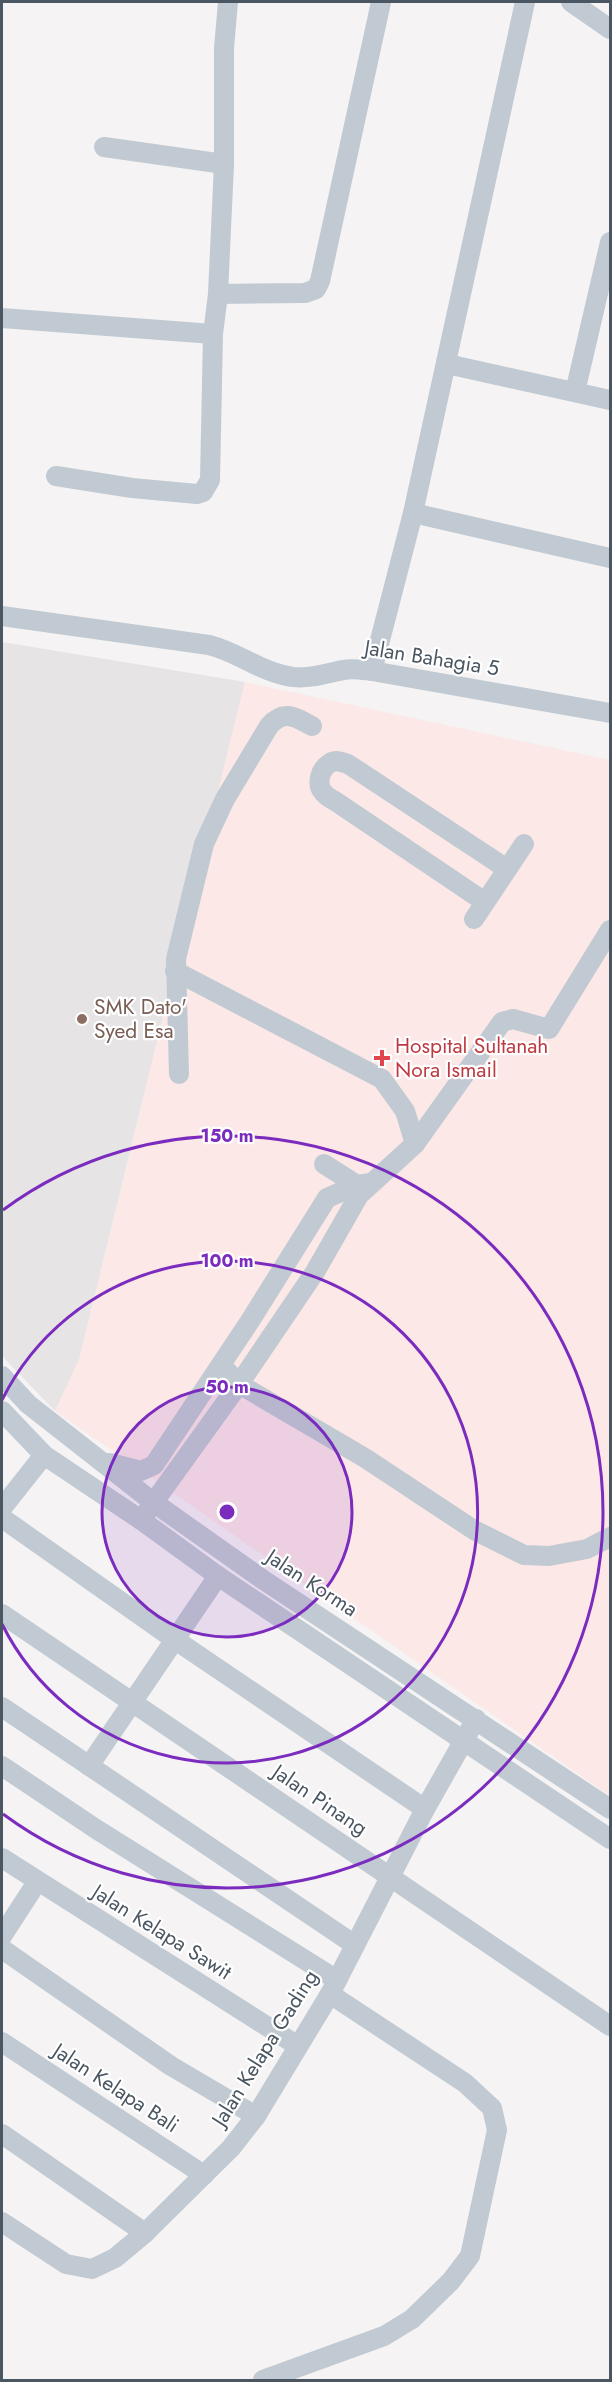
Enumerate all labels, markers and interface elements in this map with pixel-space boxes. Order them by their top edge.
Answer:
street label: Jalan Bahagia 5 [360,632,502,683]
place label: SMK Dato' Syed Esa [94,992,187,1046]
marker: SMK Dato' Syed Esa [75,1012,89,1026]
place label: Hospital Sultanah Nora Ismail [395,1031,548,1085]
marker: Hospital Sultanah Nora Ismail [373,1049,391,1067]
text: 150 m [201,1123,253,1149]
text: 100 m [200,1248,254,1274]
text: 50 m [205,1374,249,1400]
centre of rings [217,1502,237,1522]
street label: Jalan Korma [258,1541,364,1624]
street label: Jalan Pinang [264,1756,373,1843]
street label: Jalan Kelapa Sawit [84,1876,237,1987]
street label: Jalan Kelapa Gading [203,1964,325,2135]
street label: Jalan Kelapa Bali [45,2034,185,2140]

